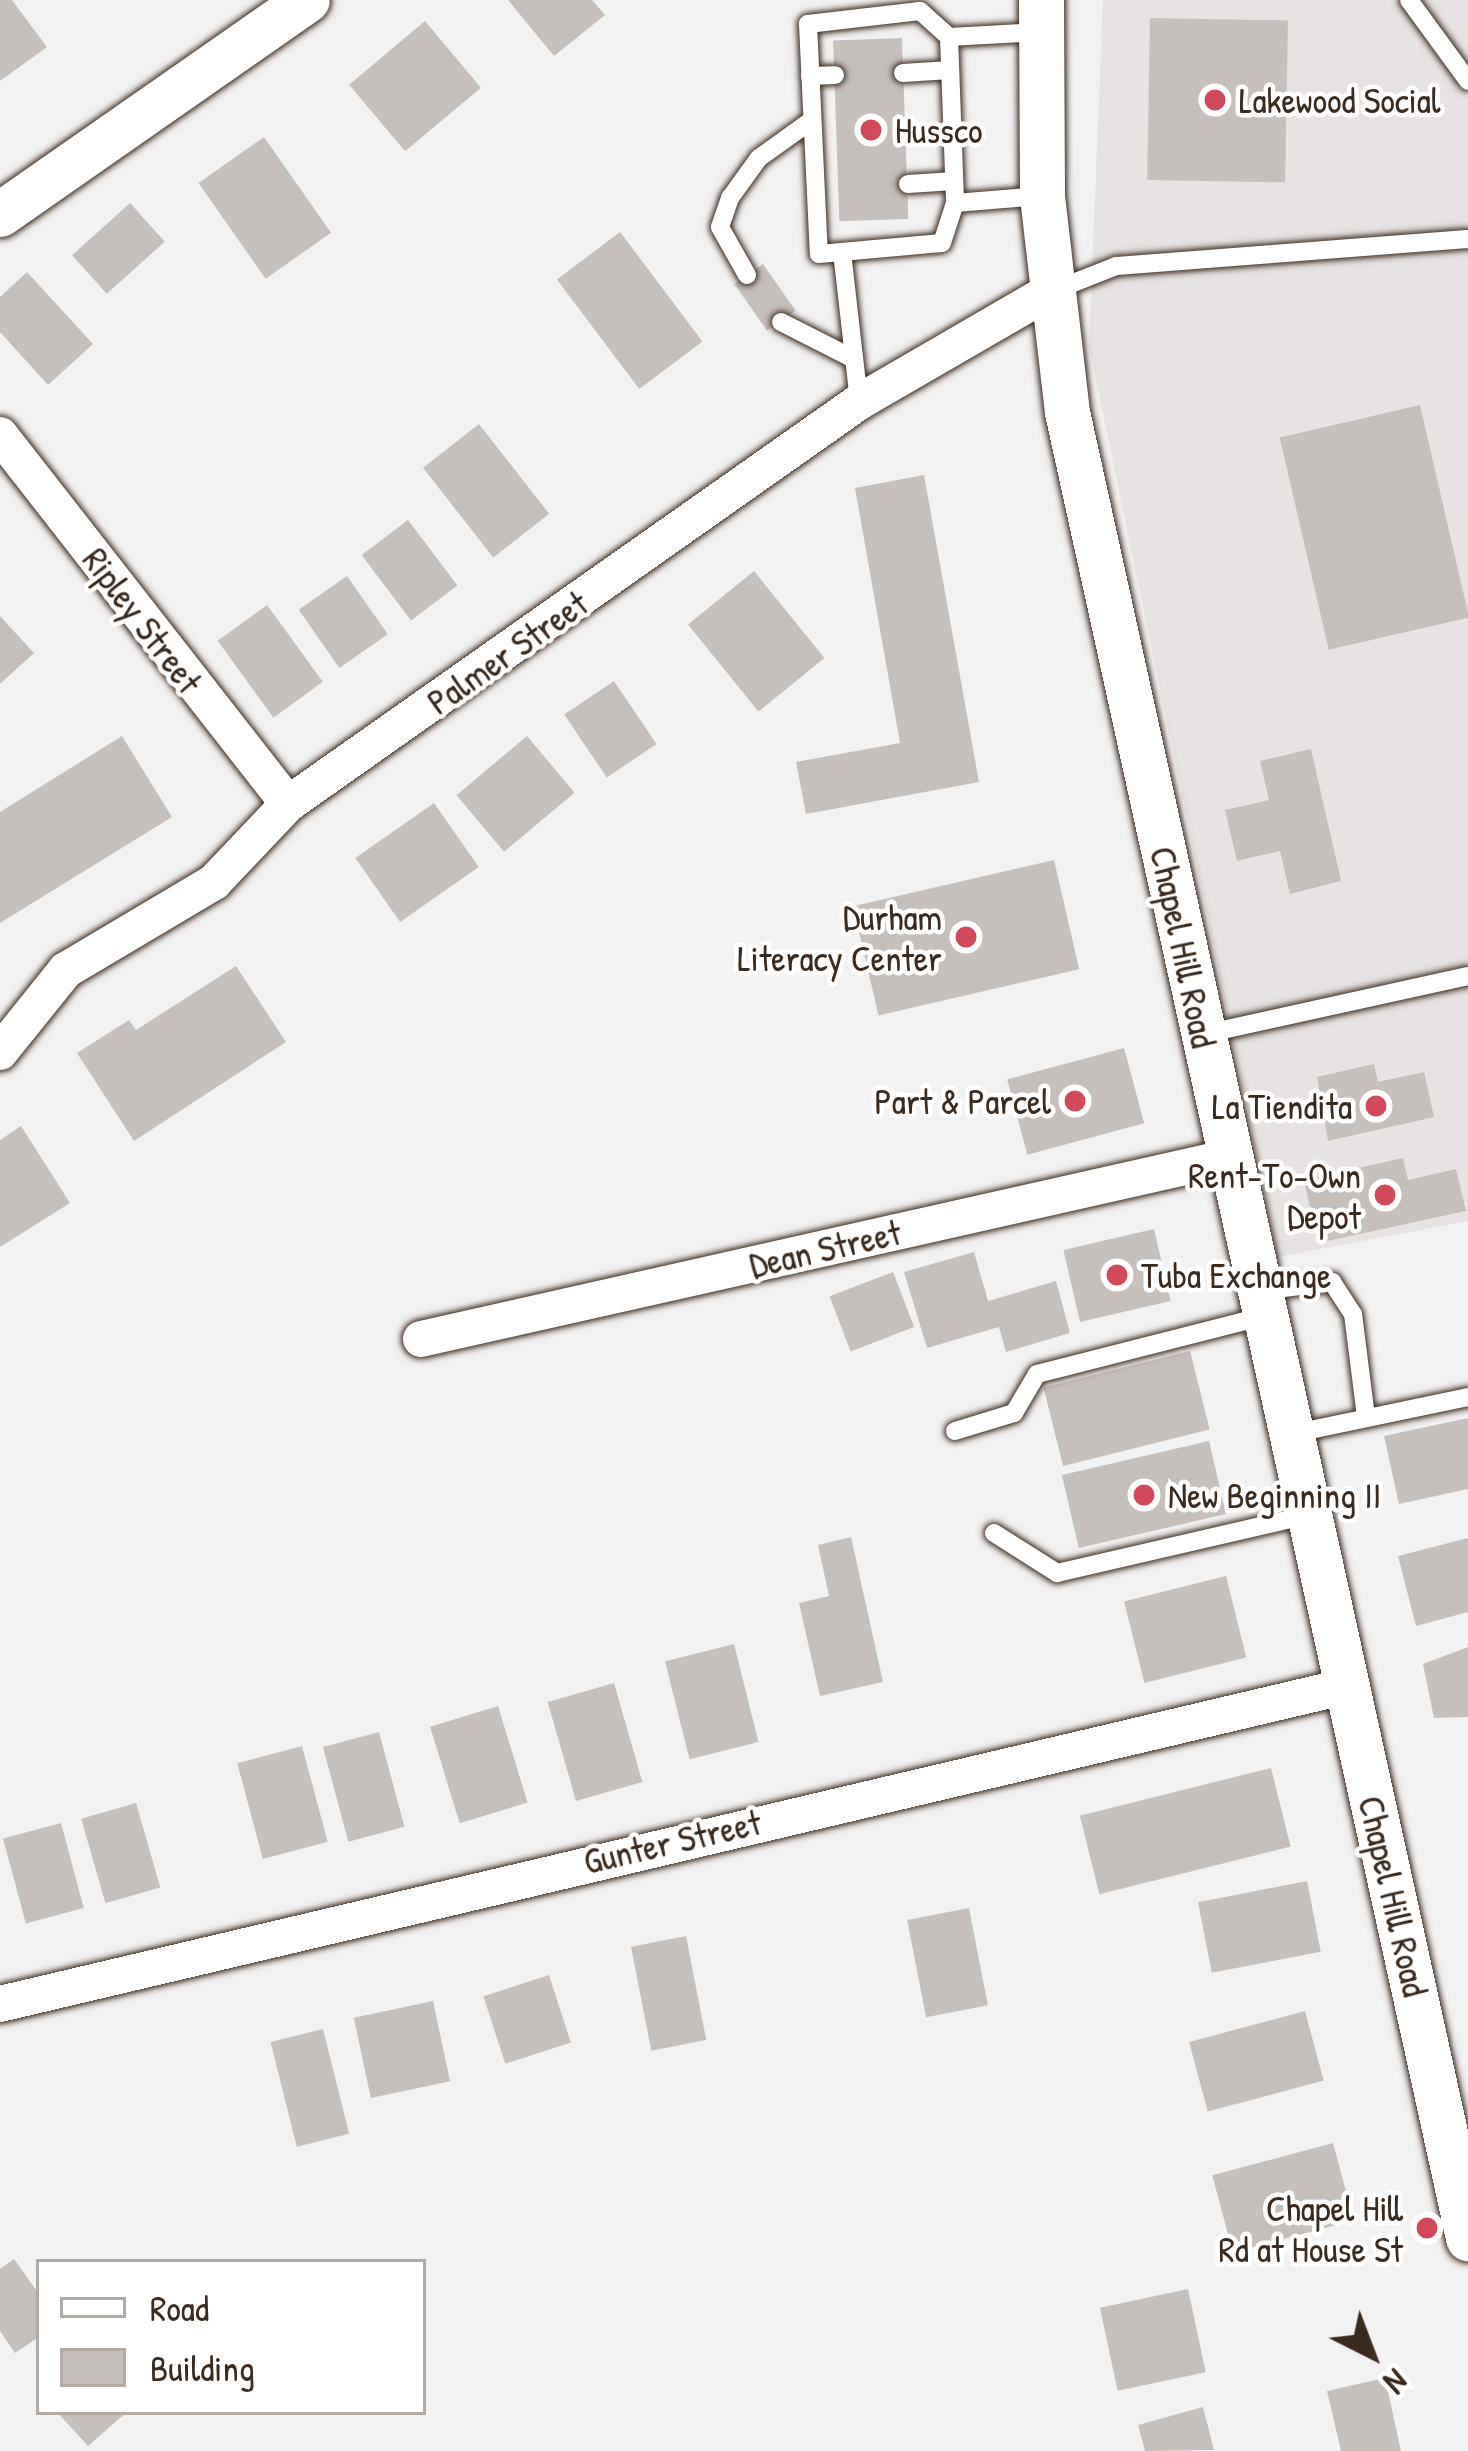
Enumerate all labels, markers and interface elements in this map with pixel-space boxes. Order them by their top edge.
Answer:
place label: Lakewood Social [1239,78,1441,122]
marker: Lakewood Social [1202,87,1228,113]
place label: Hussco [895,108,982,152]
marker: Hussco [858,117,884,143]
street label: Ripley Street [74,539,212,701]
street label: Palmer Street [419,581,595,723]
street label: Chapel Hill Road [1142,843,1226,1051]
place label: Durham Literacy Center [737,894,942,979]
marker: Durham Literacy Center [953,924,979,950]
place label: Part & Parcel [875,1079,1051,1123]
place label: La Tiendita [1212,1084,1352,1128]
marker: Part & Parcel [1062,1088,1088,1114]
marker: La Tiendita [1363,1093,1389,1119]
place label: Rent-To-Own Depot [1188,1152,1361,1237]
marker: Rent-To-Own Depot [1372,1182,1398,1208]
street label: Dean Street [745,1210,905,1286]
place label: Tuba Exchange [1141,1253,1331,1297]
marker: Tuba Exchange [1104,1262,1130,1288]
place label: New Beginning II [1168,1473,1381,1517]
marker: New Beginning II [1131,1482,1157,1508]
street label: Chapel Hill Road [1350,1792,1438,2000]
street label: Gunter Street [579,1800,765,1882]
place label: Chapel Hill Rd at House St [1218,2185,1403,2270]
marker: Chapel Hill Rd at House St [1414,2215,1440,2241]
legend [36,2259,426,2415]
text: Road [150,2283,209,2332]
north arrow [1312,2295,1432,2415]
text: Building [150,2343,255,2392]
text: N [1375,2360,1417,2404]

